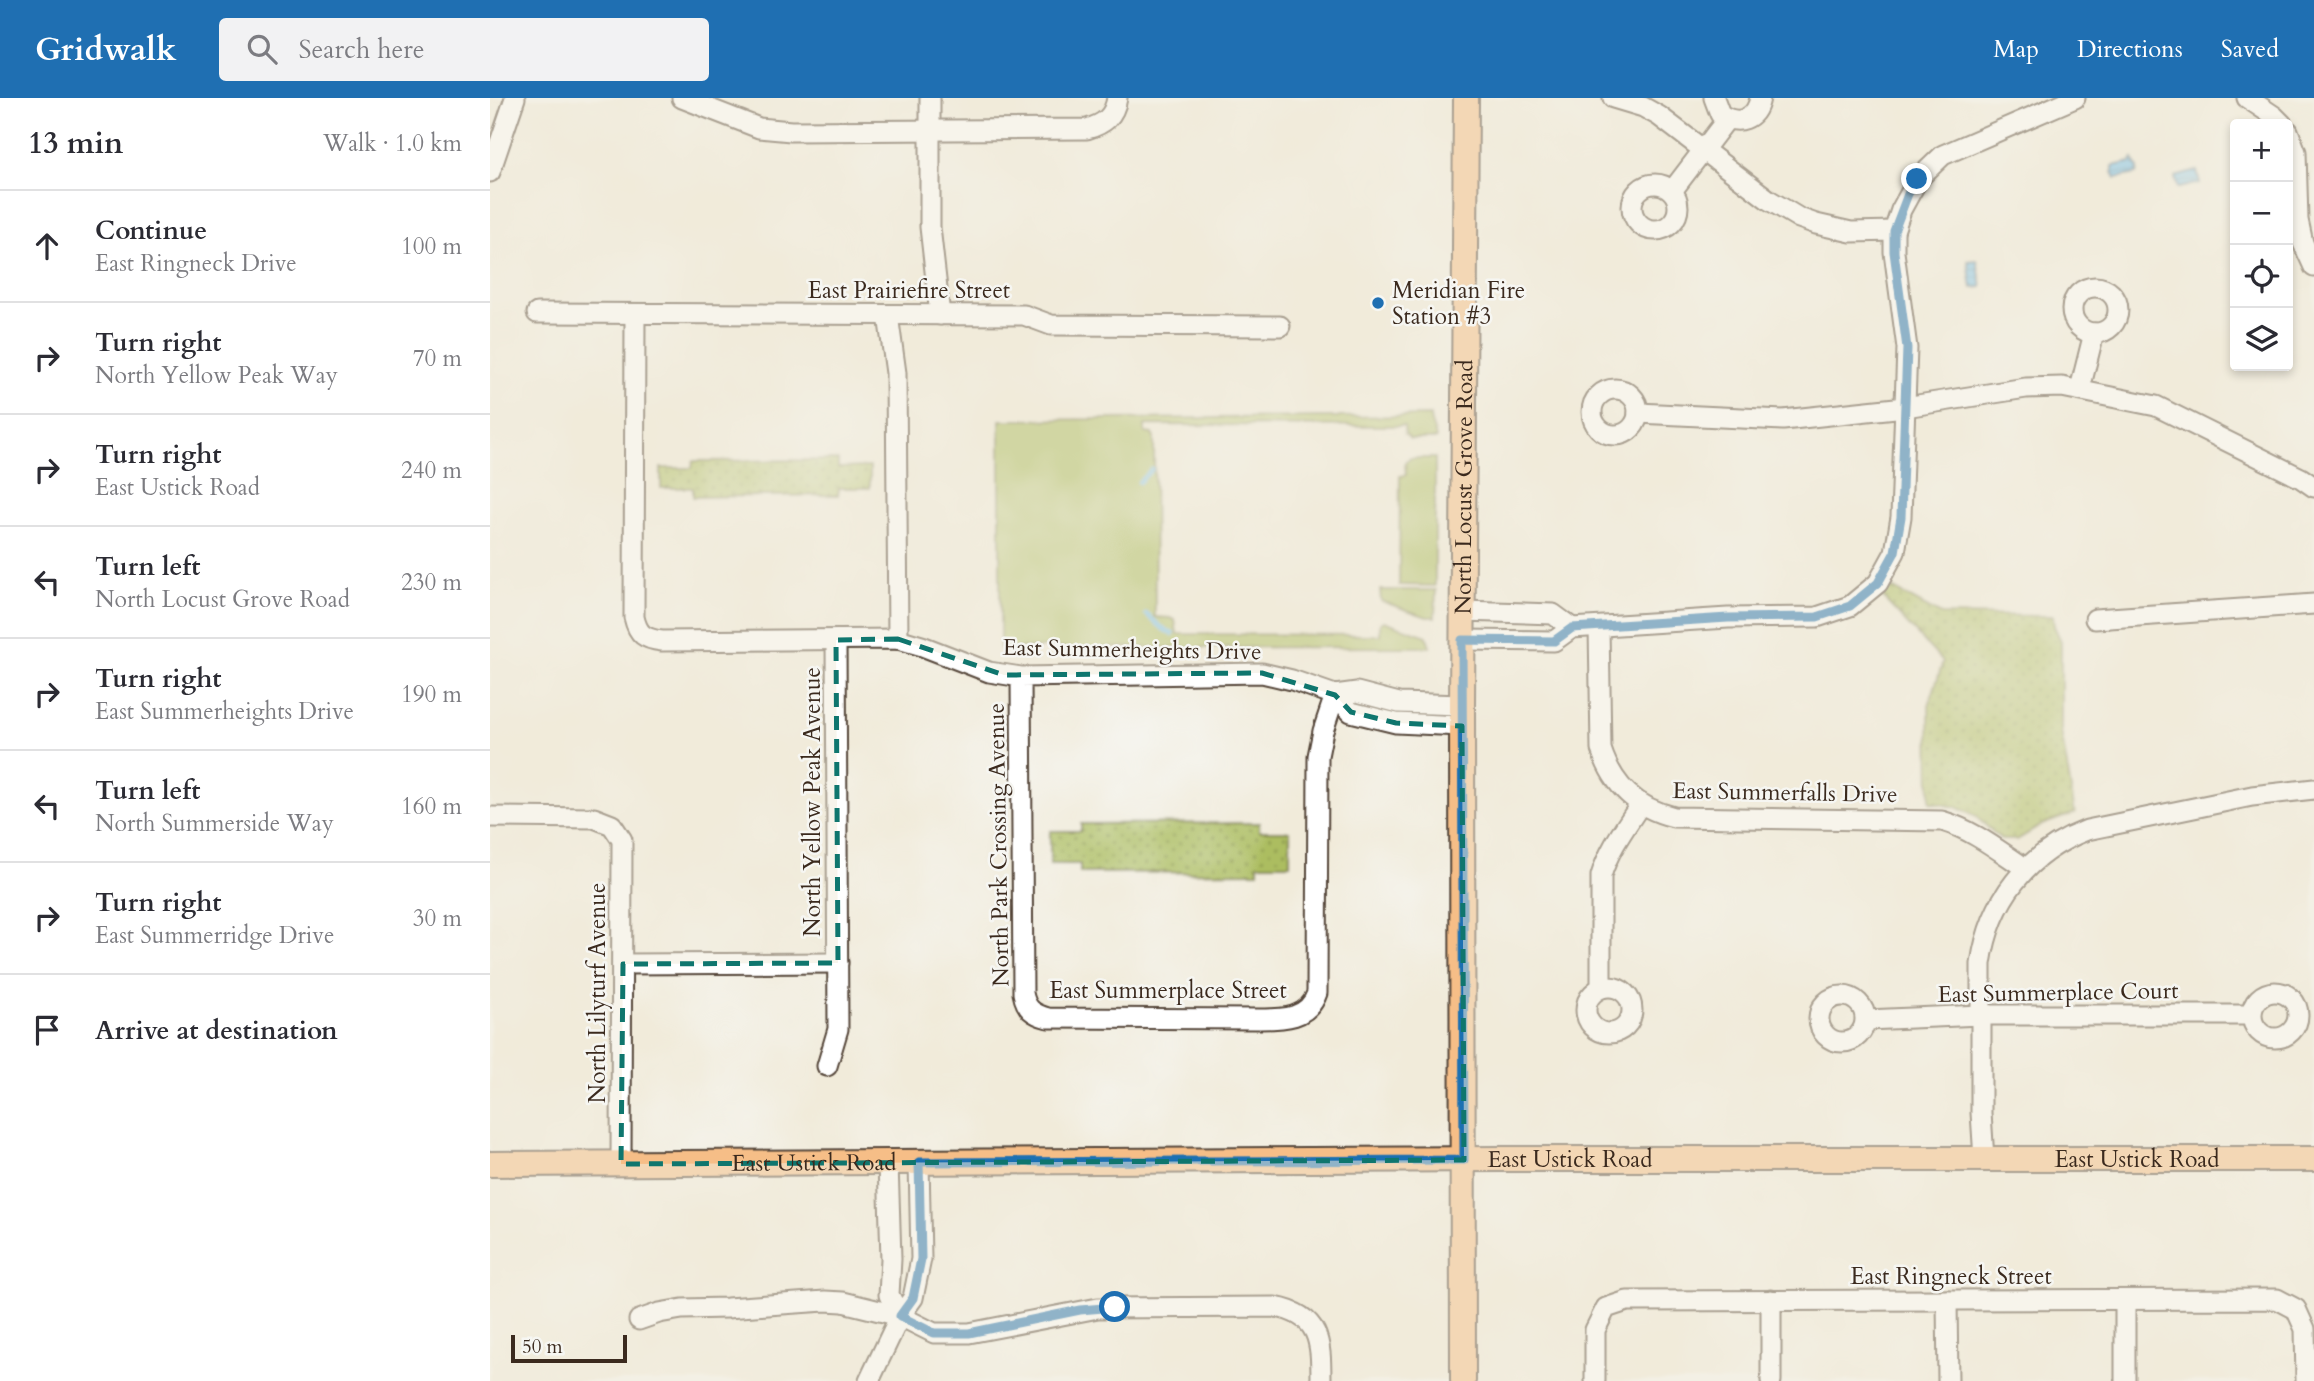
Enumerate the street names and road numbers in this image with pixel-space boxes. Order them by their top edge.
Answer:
street label: East Prairiefire Street [808,275,1010,306]
street label: North Locust Grove Road [1448,359,1480,615]
street label: East Summerheights Drive [1002,632,1262,667]
street label: North Yellow Peak Avenue [797,667,828,937]
street label: North Park Crossing Avenue [981,703,1016,987]
street label: East Summerfalls Drive [1672,775,1898,810]
street label: North Lilyturf Avenue [582,883,613,1103]
street label: East Summerplace Street [1049,975,1287,1006]
street label: East Summerplace Court [1937,975,2179,1010]
street label: East Ustick Road [1487,1144,1653,1175]
street label: East Ustick Road [2054,1144,2220,1175]
street label: East Ustick Road [731,1147,897,1179]
street label: East Ringneck Street [1850,1261,2052,1292]

